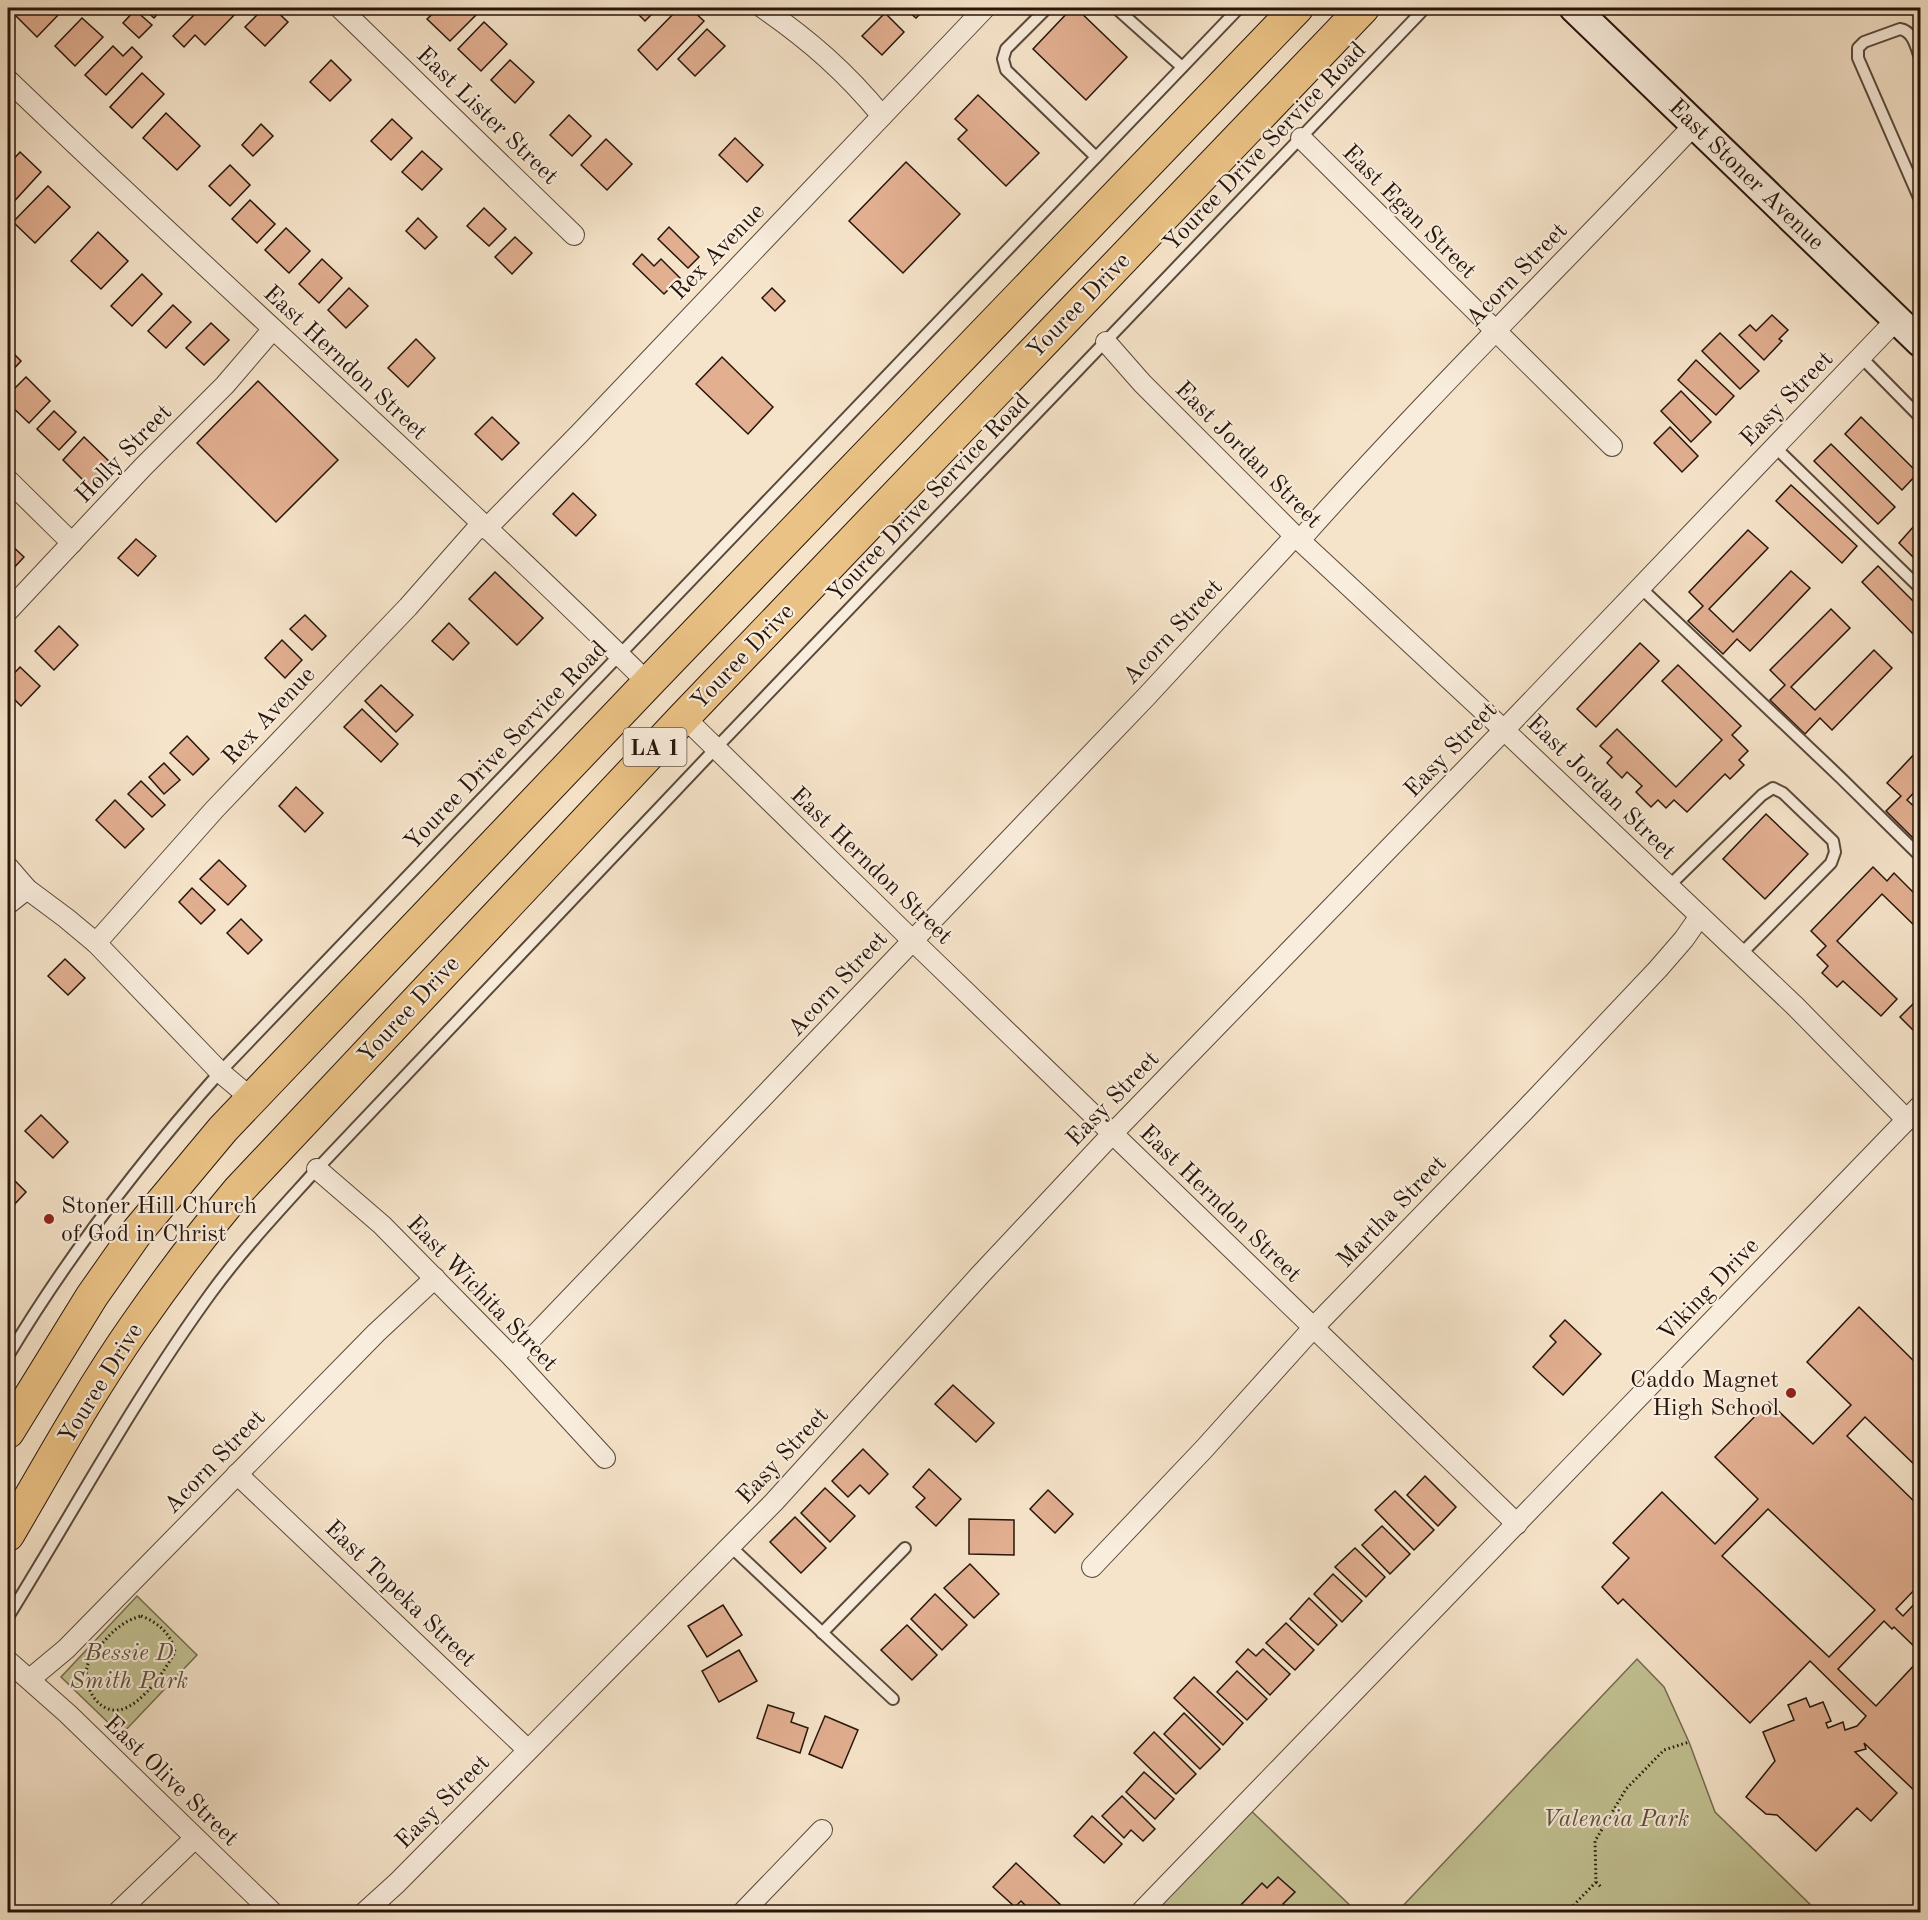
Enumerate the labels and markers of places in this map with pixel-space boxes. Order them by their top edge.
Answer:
place label: Stoner Hill Church of God in Christ [61,1195,257,1247]
marker: Stoner Hill Church of God in Christ [42,1212,56,1226]
place label: Caddo Magnet High School [1630,1369,1779,1421]
marker: Caddo Magnet High School [1784,1386,1798,1400]

